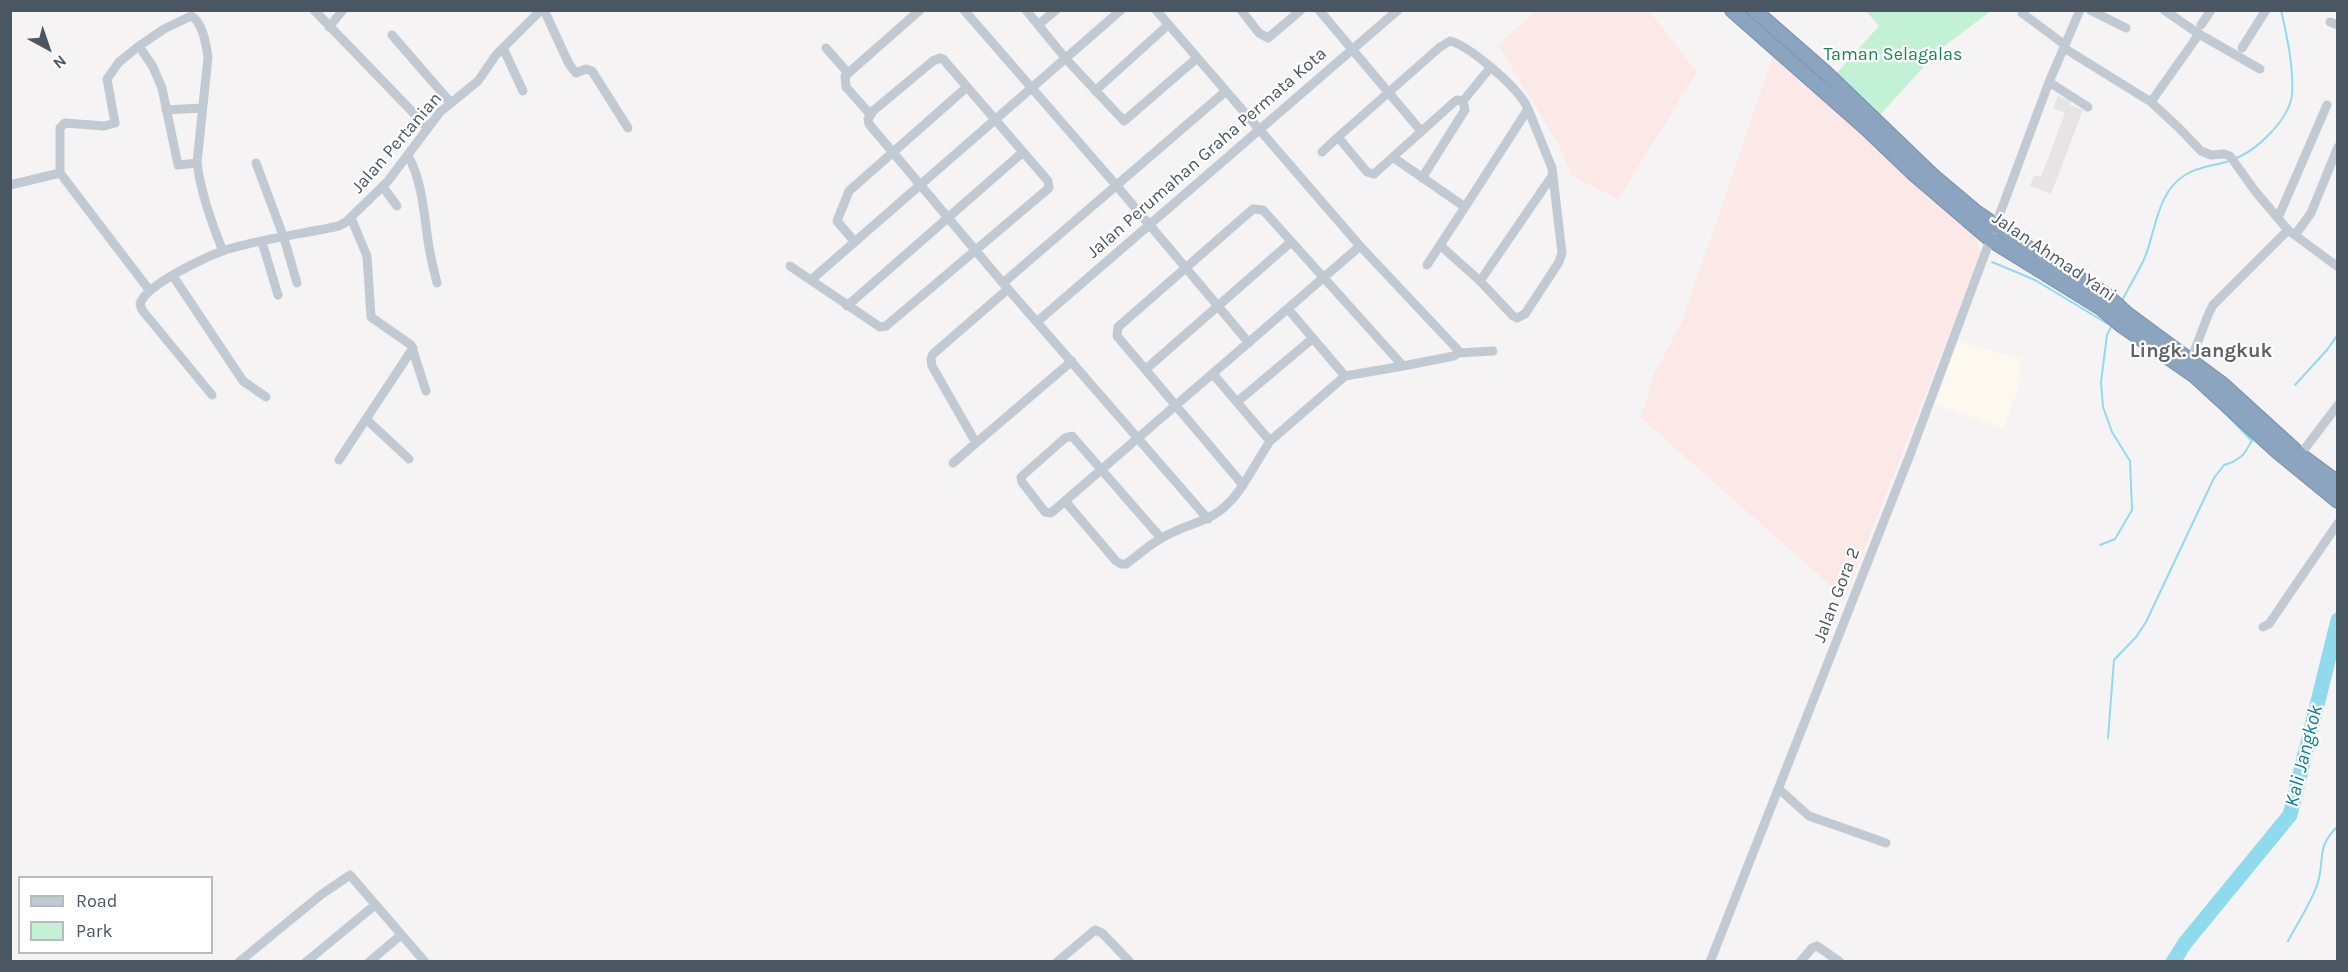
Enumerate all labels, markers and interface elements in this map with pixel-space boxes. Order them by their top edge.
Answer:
north arrow [18,18,78,78]
street label: Jalan Perumahan Graha Permata Kota [1083,43,1331,263]
park label: Taman Selagalas [1824,44,1962,66]
text: N [49,51,70,73]
street label: Jalan Pertanian [347,88,447,198]
street label: Jalan Ahmad Yani [1988,207,2120,307]
district label: Lingk. Jangkuk [2130,339,2272,363]
street label: Jalan Gora 2 [1809,545,1865,645]
water label: Kali Jangkok [2280,703,2328,809]
legend [18,876,213,954]
text: Road [76,890,117,912]
text: Park [76,920,113,942]

